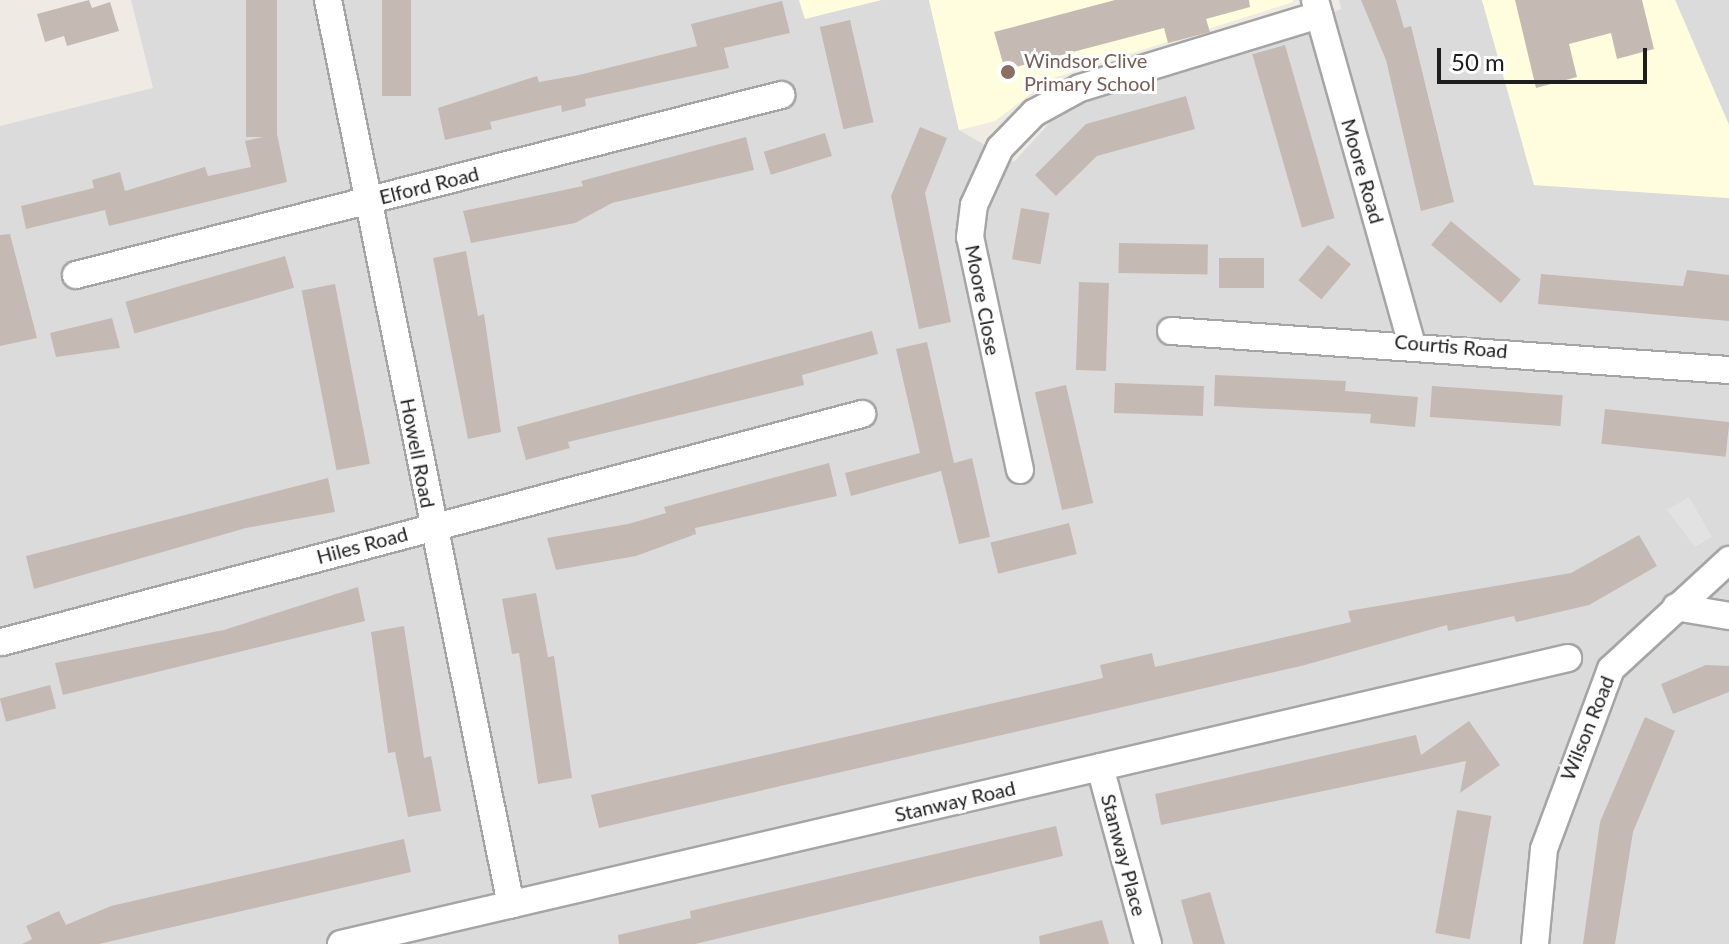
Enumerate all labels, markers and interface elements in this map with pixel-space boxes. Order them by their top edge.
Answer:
scale bar [1441,32,1651,82]
text: 50 m [1451,47,1505,76]
place label: Windsor Clive Primary School [1024,48,1156,95]
marker: Windsor Clive Primary School [999,63,1017,81]
street label: Moore Road [1337,116,1389,226]
street label: Elford Road [377,161,481,209]
street label: Moore Close [961,243,1005,357]
street label: Courtis Road [1393,329,1509,363]
street label: Howell Road [396,396,440,510]
street label: Hiles Road [314,521,410,569]
street label: Wilson Road [1555,672,1619,784]
street label: Stanway Road [892,775,1018,827]
street label: Stanway Place [1096,791,1152,919]

